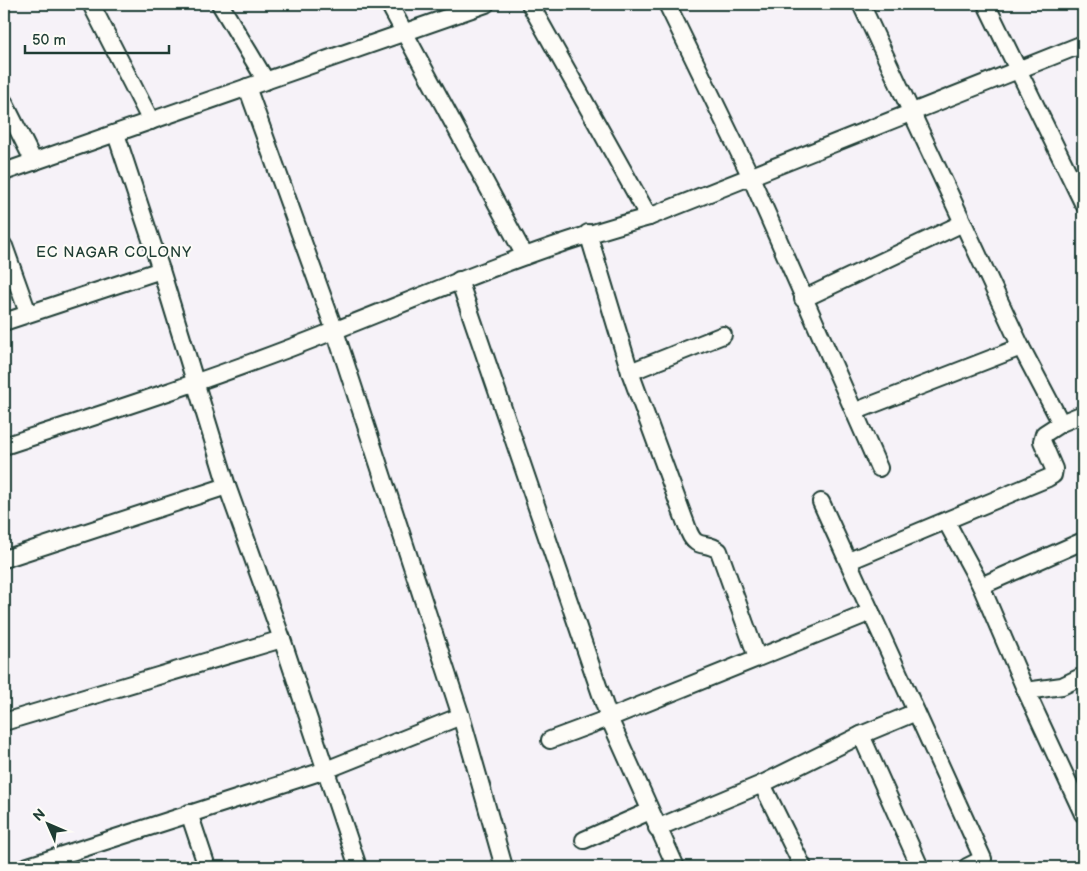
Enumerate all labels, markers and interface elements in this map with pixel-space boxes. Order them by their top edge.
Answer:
scale bar [25,22,169,54]
text: 50 m [32,31,66,50]
district label: EC NAGAR COLONY [36,243,192,262]
north arrow [22,798,72,848]
text: N [29,805,49,825]

